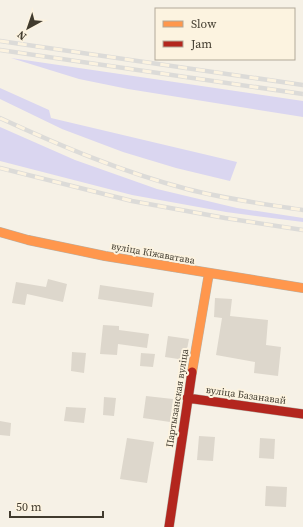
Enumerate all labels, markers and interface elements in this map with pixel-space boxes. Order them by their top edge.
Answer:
north arrow [8,8,48,48]
legend [155,8,295,60]
text: Slow [191,16,217,32]
text: N [14,27,30,44]
text: Jam [190,36,212,52]
street label: вуліца Кіжаватава [110,239,197,267]
street label: Партызанская вуліца [163,347,191,448]
street label: вуліца Базанавай [205,383,287,407]
scale bar [10,493,103,519]
text: 50 m [16,499,42,515]

